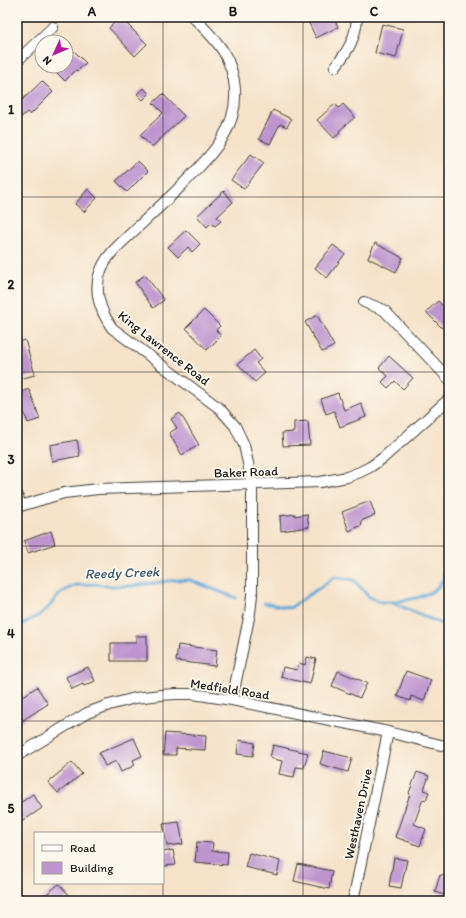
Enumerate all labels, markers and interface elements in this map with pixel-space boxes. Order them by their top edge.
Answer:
text: A [87,4,97,19]
text: B [229,4,238,19]
text: C [370,4,379,19]
north arrow [34,34,74,74]
text: N [40,53,54,68]
text: 1 [8,102,14,117]
text: 2 [8,277,15,292]
street label: King Lawrence Road [115,308,213,388]
text: 3 [7,452,15,467]
street label: Baker Road [214,463,278,481]
water label: Reedy Creek [85,563,160,583]
text: 4 [7,626,15,641]
street label: Medfield Road [189,675,271,703]
street label: Westhaven Drive [341,767,375,861]
text: 5 [8,801,15,816]
legend [34,832,164,884]
text: Road [70,841,96,855]
text: Building [70,861,114,875]

